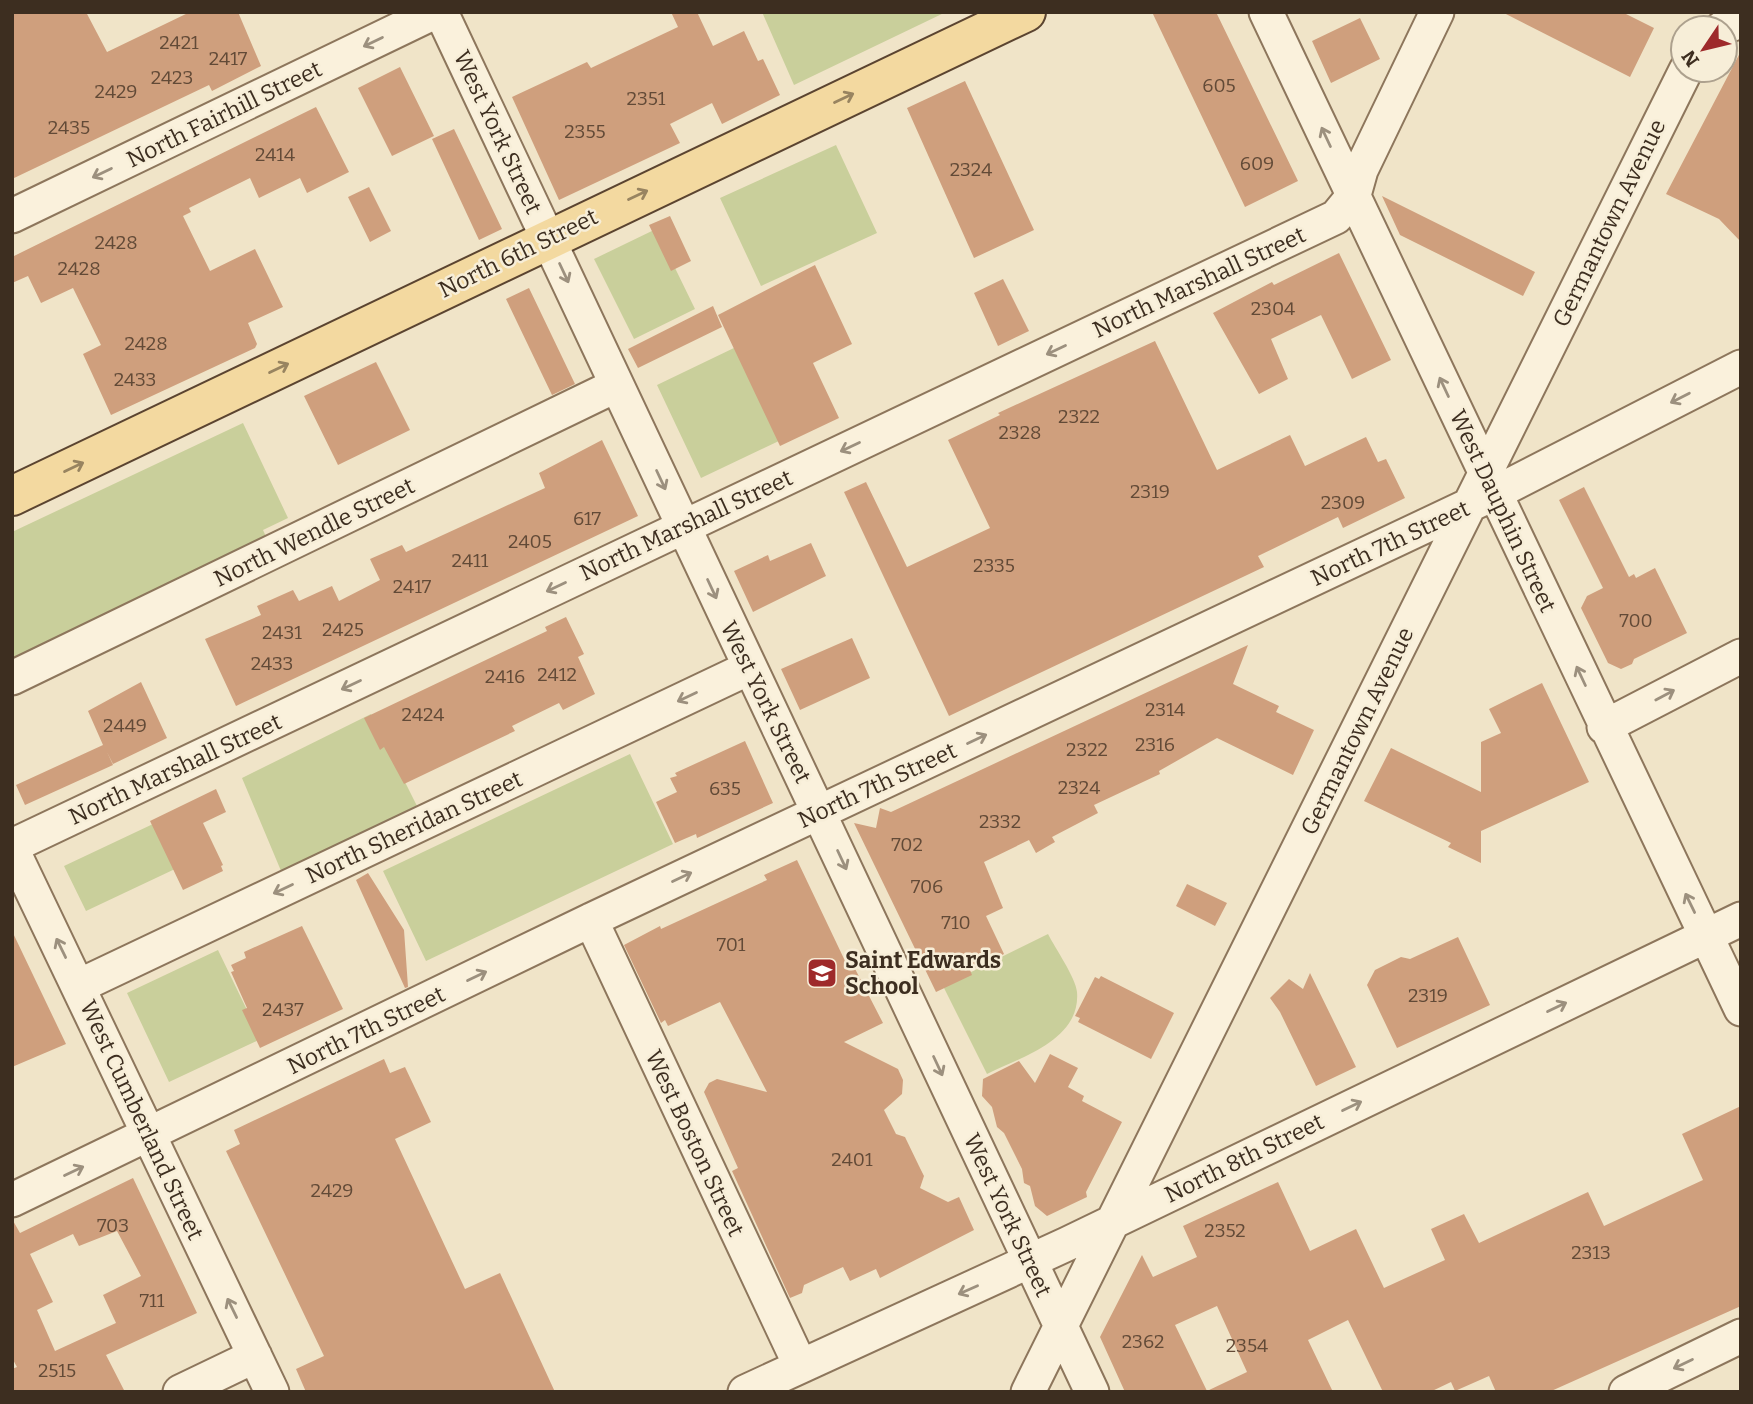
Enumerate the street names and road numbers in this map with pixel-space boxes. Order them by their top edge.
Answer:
street label: West York Street [448,46,548,218]
street label: North Fairhill Street [122,55,326,173]
street label: Germantown Avenue [1547,115,1671,331]
street label: North 6th Street [434,202,602,304]
street label: North Marshall Street [1088,220,1310,344]
street label: West Dauphin Street [1444,405,1562,617]
street label: North Marshall Street [575,463,797,587]
street label: North Wendle Street [209,471,419,593]
street label: North 7th Street [1306,494,1474,592]
street label: West York Street [715,616,817,788]
street label: Germantown Avenue [1295,623,1419,839]
street label: North Marshall Street [64,707,286,831]
street label: North 7th Street [793,736,961,834]
street label: North Sheridan Street [301,765,527,889]
street label: North 7th Street [283,980,449,1080]
street label: West Cumberland Street [74,996,210,1244]
street label: West Boston Street [640,1045,750,1241]
street label: North 8th Street [1160,1107,1328,1209]
street label: West York Street [958,1129,1058,1301]

